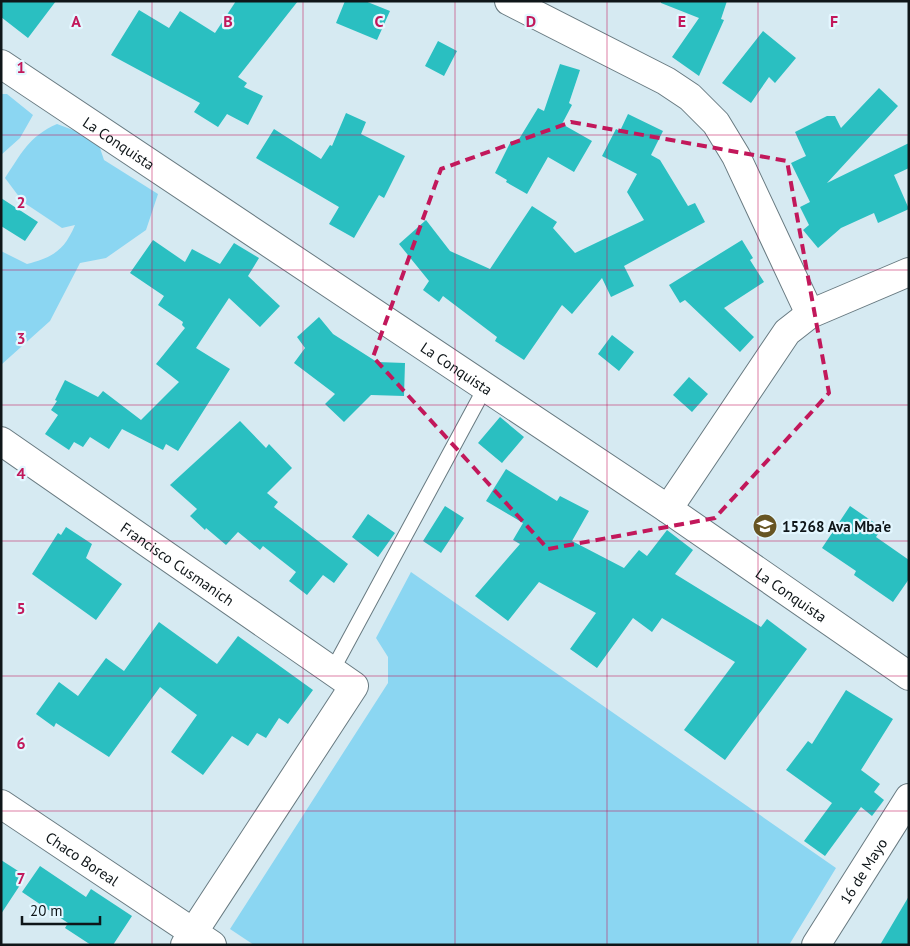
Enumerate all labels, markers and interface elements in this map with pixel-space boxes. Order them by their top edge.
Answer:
text: A [71,11,81,31]
text: B [223,11,233,31]
text: C [375,11,384,31]
text: D [526,11,536,31]
text: E [678,11,686,31]
text: F [830,11,838,31]
text: 1 [16,57,26,77]
street label: La Conquista [80,112,159,174]
text: 2 [16,192,26,212]
text: 3 [16,328,26,348]
street label: La Conquista [417,337,496,399]
text: 4 [16,463,26,483]
school or university icon: 15268 Ava Mba'e [752,513,778,539]
place label: 15268 Ava Mba'e [782,517,891,536]
street label: Francisco Cusmanich [117,518,238,610]
street label: La Conquista [752,563,831,626]
text: 5 [16,598,26,618]
text: 6 [16,733,26,753]
street label: Chaco Boreal [42,827,123,890]
street label: 16 de Mayo [835,834,891,907]
text: 7 [16,868,26,888]
scale bar [22,894,100,926]
text: 20 m [30,901,63,920]

